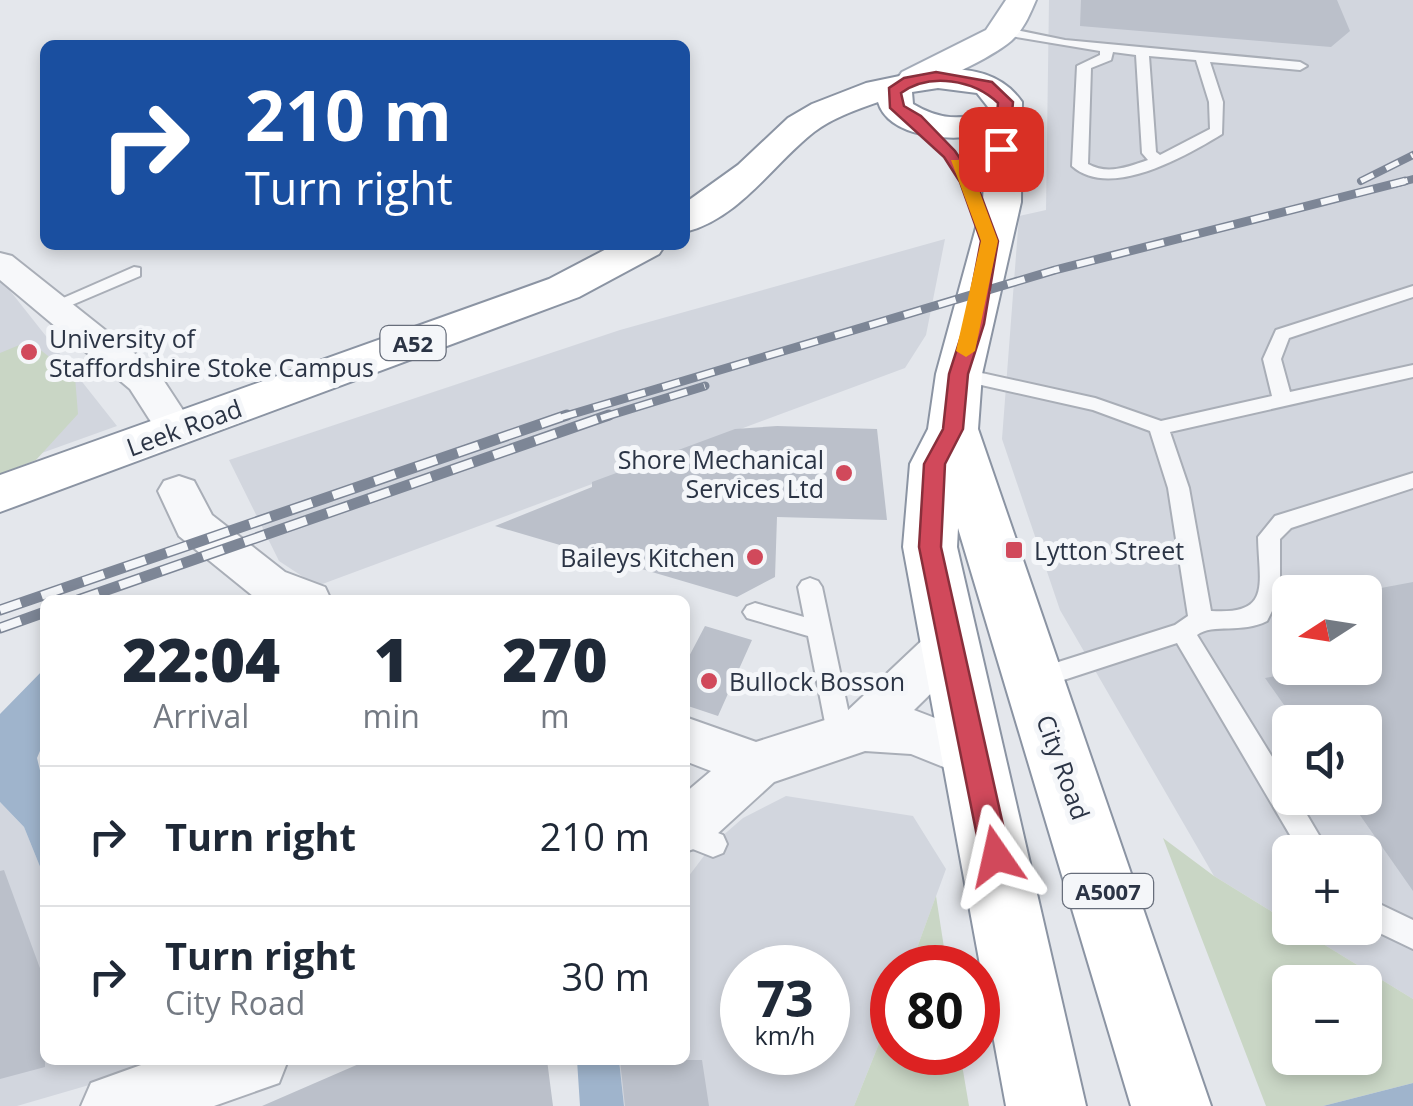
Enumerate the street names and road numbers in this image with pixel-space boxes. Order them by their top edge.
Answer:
road number: A52 [380,326,446,360]
street label: Leek Road [122,390,246,464]
street label: City Road [1029,710,1099,824]
road number: A5007 [1063,874,1153,908]

